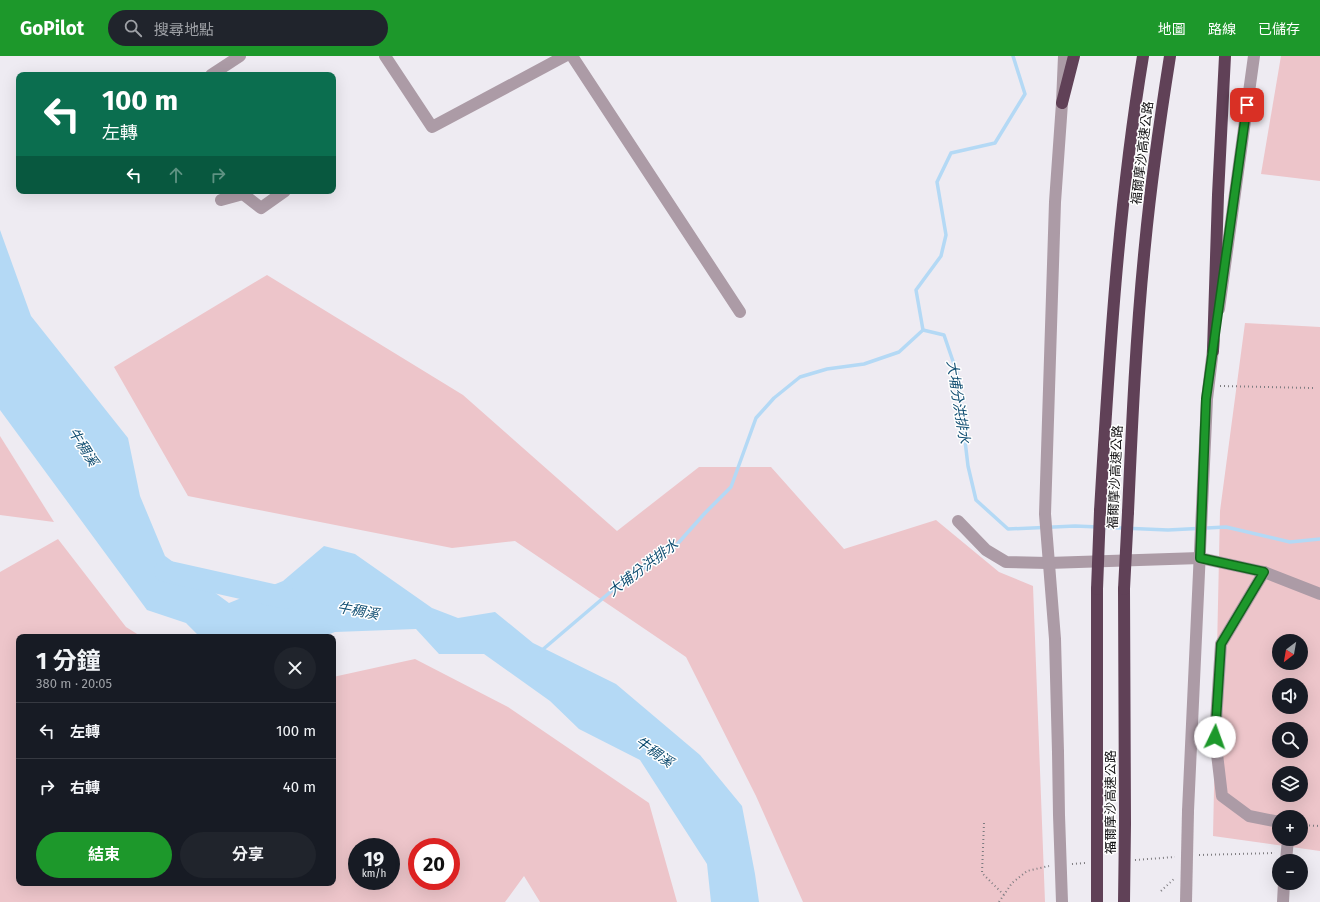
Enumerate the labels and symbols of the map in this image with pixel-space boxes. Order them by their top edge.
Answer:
pin [1230,88,1264,122]
street label: 福爾摩沙高速公路 [1128,100,1156,206]
water label: 大埔分洪排水 [943,359,973,446]
water label: 牛稠溪 [65,425,102,471]
street label: 福爾摩沙高速公路 [1105,425,1125,529]
water label: 大埔分洪排水 [604,535,682,600]
water label: 牛稠溪 [336,599,382,623]
north arrow [1272,634,1308,670]
position arrow [1194,716,1236,758]
water label: 牛稠溪 [632,733,678,772]
street label: 福爾摩沙高速公路 [1103,750,1118,854]
speed limit sign: 20 [408,838,460,890]

